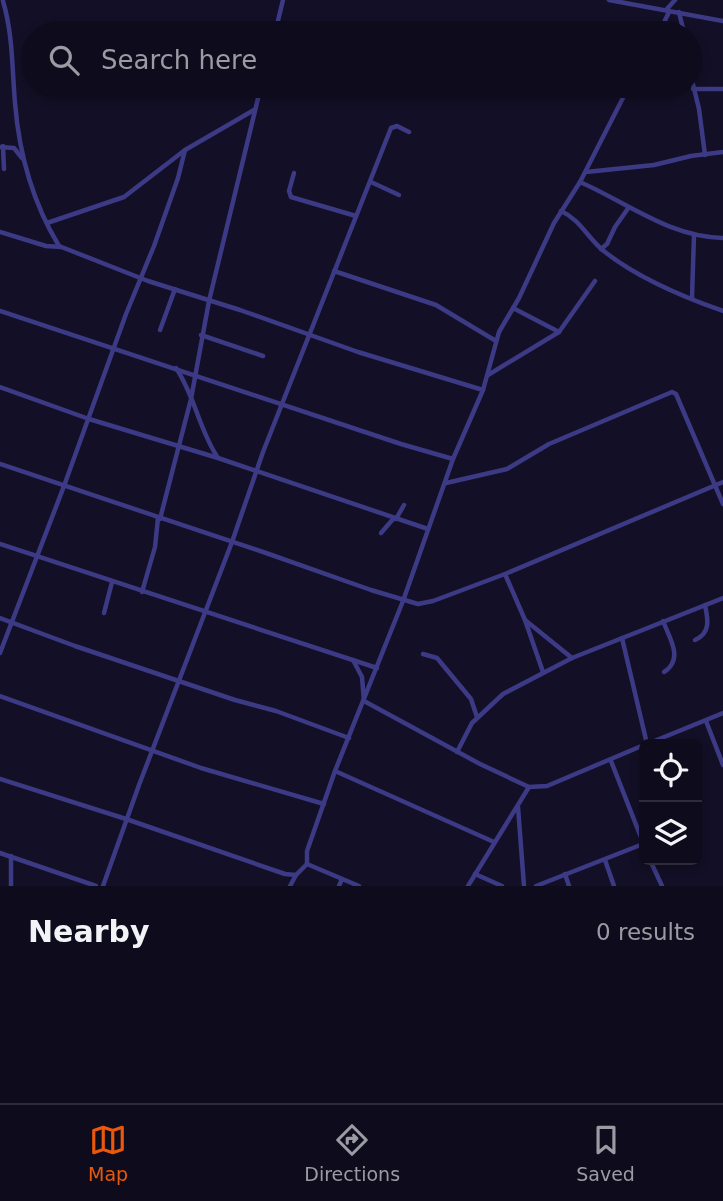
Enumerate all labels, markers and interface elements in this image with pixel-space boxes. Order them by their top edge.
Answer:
search box [21,21,702,98]
icon: search [45,41,83,79]
text: Search here [101,45,257,75]
map controls [639,739,702,865]
button: locate [639,739,702,802]
button: layers [639,802,702,865]
text: Nearby [28,914,150,949]
text: 0 results [596,919,695,945]
tab: Map [88,1121,128,1185]
tab: Directions [304,1121,400,1185]
tab: Saved [576,1121,635,1185]

